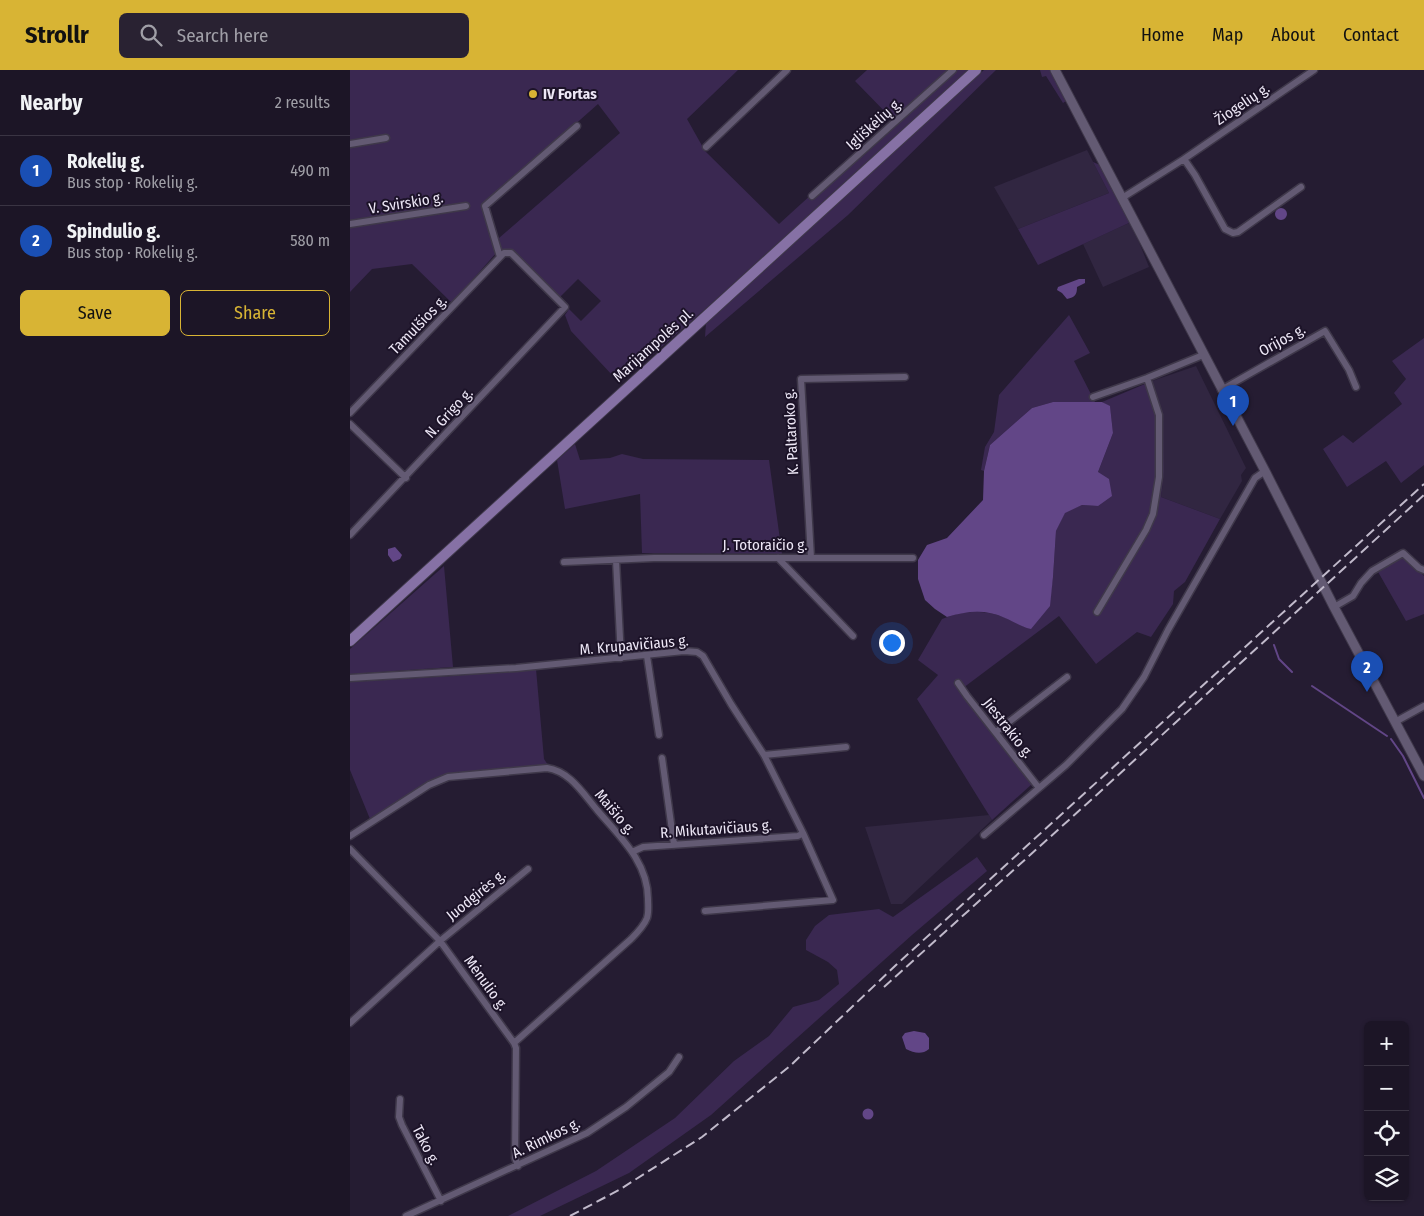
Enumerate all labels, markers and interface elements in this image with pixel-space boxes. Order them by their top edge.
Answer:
search box [119,13,469,58]
text: Strollr [25,21,89,49]
icon: search [137,21,165,49]
text: Search here [177,24,268,47]
text: Home [1141,24,1184,46]
text: Map [1212,24,1243,46]
text: About [1271,24,1315,46]
text: Contact [1343,24,1399,46]
street label: Žiogelių g. [1211,79,1273,129]
place label: IV Fortas [543,85,597,103]
marker: IV Fortas [527,88,539,100]
text: Nearby [20,90,82,116]
text: 2 results [275,93,330,112]
street label: Igliškėlių g. [842,94,906,154]
text: Rokelių g. [67,150,144,173]
text: 1 [33,161,39,180]
text: 490 m [290,161,330,180]
text: Bus stop · Rokelių g. [67,173,198,192]
street label: V. Svirskio g. [367,188,445,218]
text: Spindulio g. [67,220,160,243]
text: 2 [32,231,40,250]
text: 580 m [290,231,330,250]
text: Bus stop · Rokelių g. [67,243,198,262]
button: Save [20,290,170,336]
button: Share [180,290,330,336]
street label: Tamulšios g. [385,292,451,358]
street label: Marijampolės pl. [609,304,697,386]
street label: Orijos g. [1256,320,1308,360]
street label: N. Grigo g. [421,384,477,442]
pin: 1 [1217,385,1249,426]
street label: K. Paltaroko g. [780,388,802,476]
street label: J. Totoraičio g. [722,536,808,554]
your location [879,630,905,656]
street label: M. Krupavičiaus g. [579,631,689,659]
pin: 2 [1351,651,1383,692]
street label: Jiestrakio g. [979,694,1037,762]
street label: Maišio g. [591,786,639,838]
street label: R. Mikutavičiaus g. [660,816,772,842]
street label: Juodgirės g. [443,866,509,924]
street label: Mėnulio g. [460,952,512,1014]
map controls [1364,1021,1409,1201]
button: + [1364,1021,1409,1066]
button: − [1364,1066,1409,1111]
button: locate [1364,1111,1409,1156]
street label: A. Rimkos g. [509,1114,583,1162]
street label: Tako g. [408,1122,444,1168]
button: layers [1364,1156,1409,1201]

